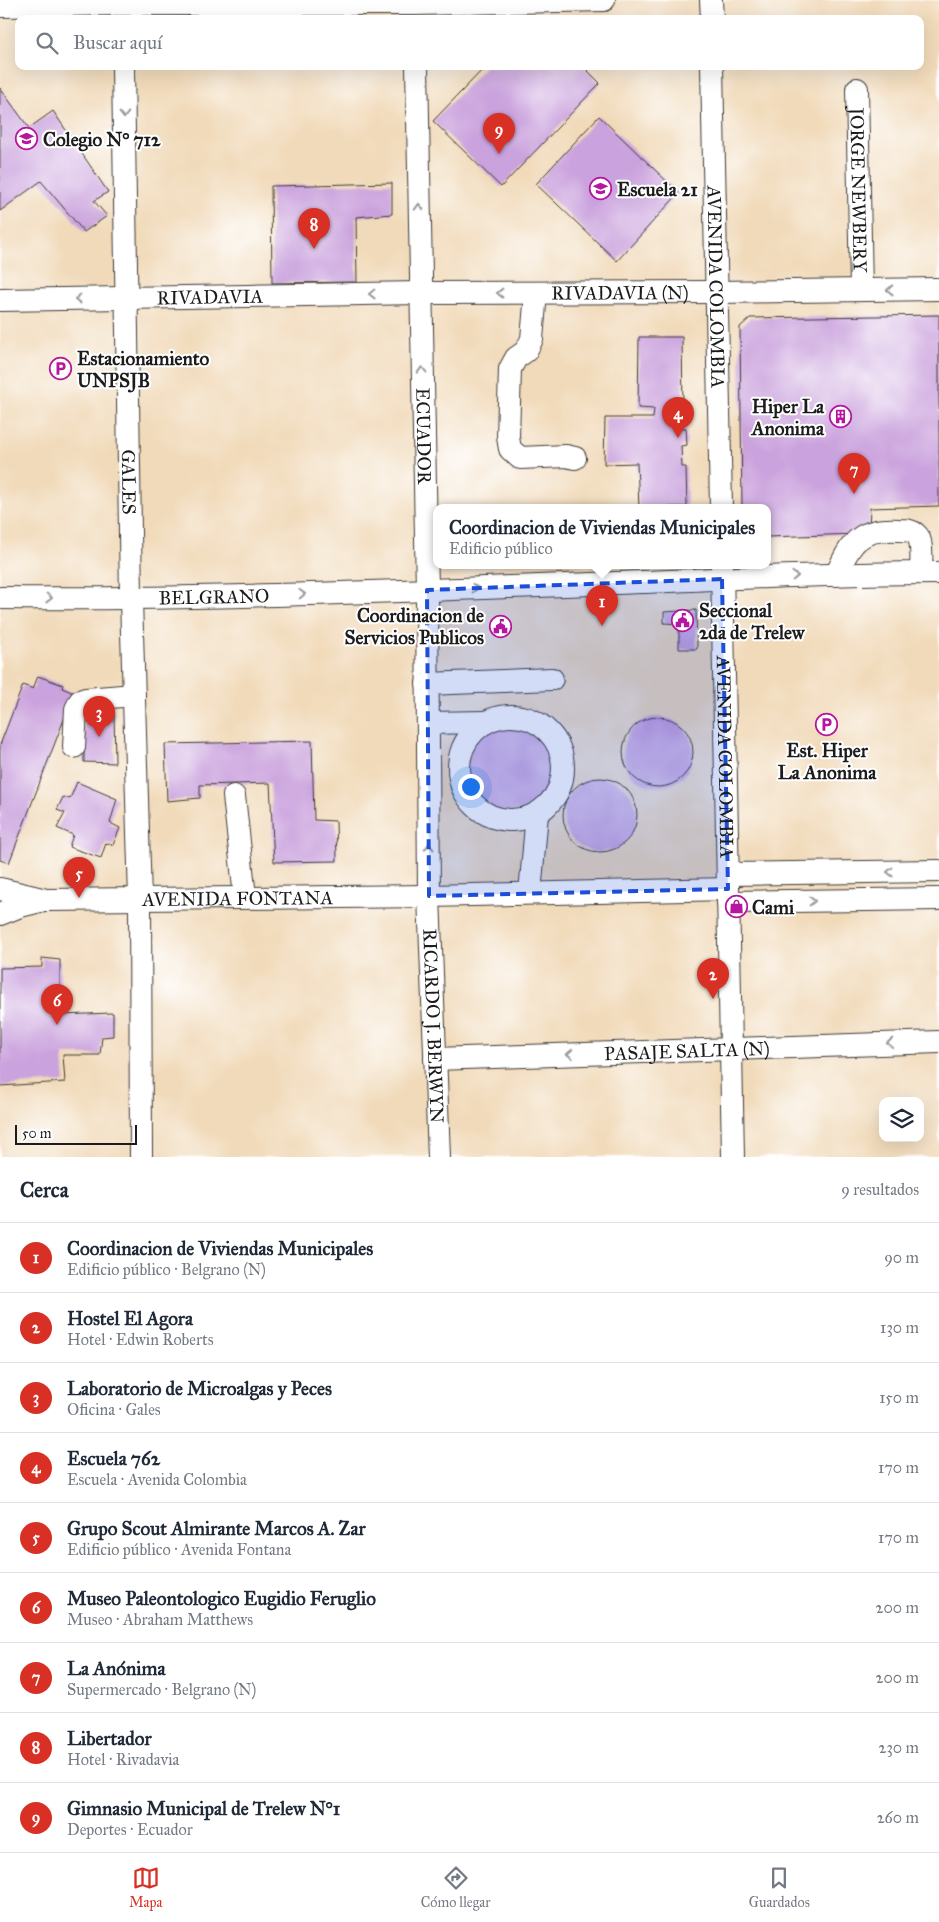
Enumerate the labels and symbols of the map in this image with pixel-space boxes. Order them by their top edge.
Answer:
street label: JORGE NEWBERY [845,105,872,274]
one-way arrow [119,112,129,119]
pin: 9 [483,113,515,154]
school or university icon: Colegio N° 712 [15,127,39,151]
place label: Colegio N° 712 [43,128,161,152]
school or university icon: Escuela 21 [589,177,613,201]
place label: Escuela 21 [617,178,698,201]
street label: AVENIDA COLOMBIA [703,184,730,389]
one-way arrow [414,203,424,210]
pin: 8 [298,208,330,249]
street label: RIVADAVIA (N) [551,281,689,305]
street label: RIVADAVIA [157,284,264,309]
one-way arrow [886,285,894,295]
one-way arrow [496,288,504,298]
one-way arrow [368,289,376,299]
one-way arrow [74,293,82,304]
place label: Estacionamiento UNPSJB [77,347,209,393]
parking icon: Estacionamiento UNPSJB [49,357,73,381]
one-way arrow [417,365,427,373]
street label: ECUADOR [412,388,436,485]
place label: Hiper La Anonima [750,395,825,440]
pin: 4 [662,397,694,438]
building icon: Hiper La Anonima [828,405,852,429]
street label: GALES [117,449,141,515]
pin: 7 [838,453,870,494]
one-way arrow [792,571,799,581]
one-way arrow [472,583,480,594]
street label: BELGRANO [159,584,270,609]
pin: 1 [586,585,618,626]
one-way arrow [298,589,306,599]
one-way arrow [45,593,53,603]
place label: Seccional 2da de Trelew [699,599,806,644]
place label: Coordinacion de Servicios Publicos [344,604,484,649]
public building icon: Seccional 2da de Trelew [671,609,695,633]
public building icon: Coordinacion de Servicios Publicos [488,614,512,638]
street label: AVENIDA COLOMBIA [712,654,739,859]
pin: 3 [83,696,115,737]
parking icon: Est. Hiper La Anonima [815,712,839,736]
place label: Est. Hiper La Anonima [778,739,877,784]
your location [458,774,484,800]
one-way arrow [424,843,434,850]
pin: 5 [63,857,95,898]
one-way arrow [886,867,894,877]
street label: AVENIDA FONTANA [141,885,334,911]
shop icon: Cami [724,895,748,919]
one-way arrow [808,895,816,906]
place label: Cami [752,896,795,919]
street label: RICARDO J. BERWYN [419,928,449,1124]
pin: 2 [697,958,729,999]
pin: 6 [41,984,73,1025]
street label: PASAJE SALTA (N) [604,1036,770,1065]
one-way arrow [886,1038,894,1049]
one-way arrow [566,1049,574,1059]
scale bar [15,1122,138,1145]

